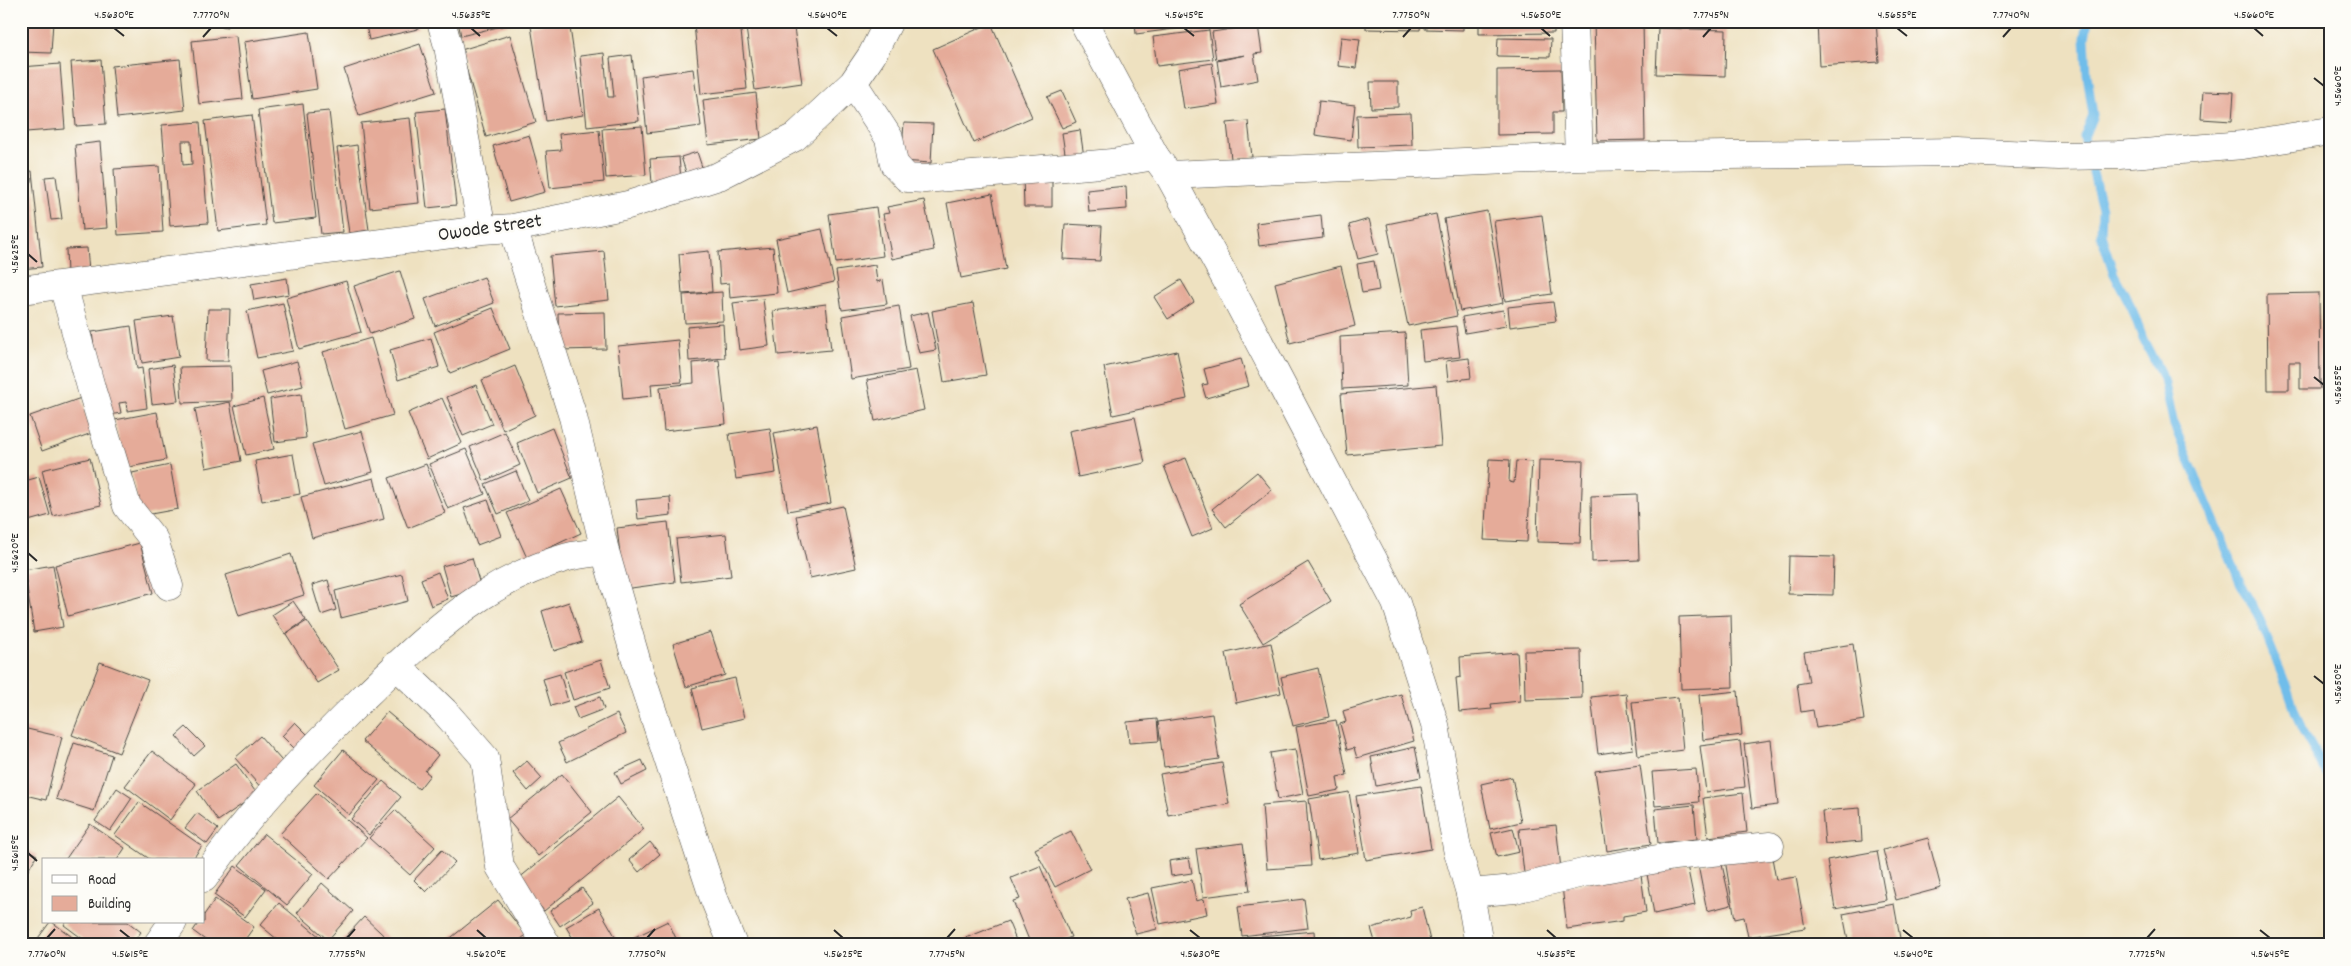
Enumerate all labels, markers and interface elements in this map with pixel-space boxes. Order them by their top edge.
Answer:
text: 4.5630°E [94,7,134,24]
text: 7.7770°N [193,7,229,24]
text: 4.5635°E [452,7,491,24]
text: 4.5640°E [807,7,847,24]
text: 4.5645°E [1165,7,1204,24]
text: 7.7750°N [1392,7,1430,24]
text: 4.5650°E [1521,7,1561,24]
text: 7.7745°N [1693,7,1729,24]
text: 4.5655°E [1878,7,1917,24]
text: 7.7740°N [1992,7,2030,24]
text: 4.5660°E [2234,7,2275,24]
text: 4.5660°E [2330,65,2347,106]
street label: Owode Street [436,208,544,250]
text: 4.5625°E [7,234,24,273]
text: 4.5655°E [2330,365,2347,404]
text: 4.5620°E [7,533,24,573]
text: 4.5650°E [2330,664,2347,704]
text: 4.5615°E [7,835,24,871]
legend [42,858,205,924]
text: Road [88,870,116,892]
text: Building [88,894,131,916]
text: 7.7760°N [28,946,66,963]
text: 4.5615°E [112,946,148,963]
text: 7.7755°N [329,946,365,963]
text: 4.5620°E [466,946,506,963]
text: 7.7750°N [628,946,666,963]
text: 4.5625°E [824,946,863,963]
text: 7.7745°N [929,946,965,963]
text: 4.5630°E [1180,946,1220,963]
text: 4.5635°E [1537,946,1576,963]
text: 4.5640°E [1893,946,1933,963]
text: 7.7725°N [2129,946,2165,963]
text: 4.5645°E [2251,946,2290,963]

